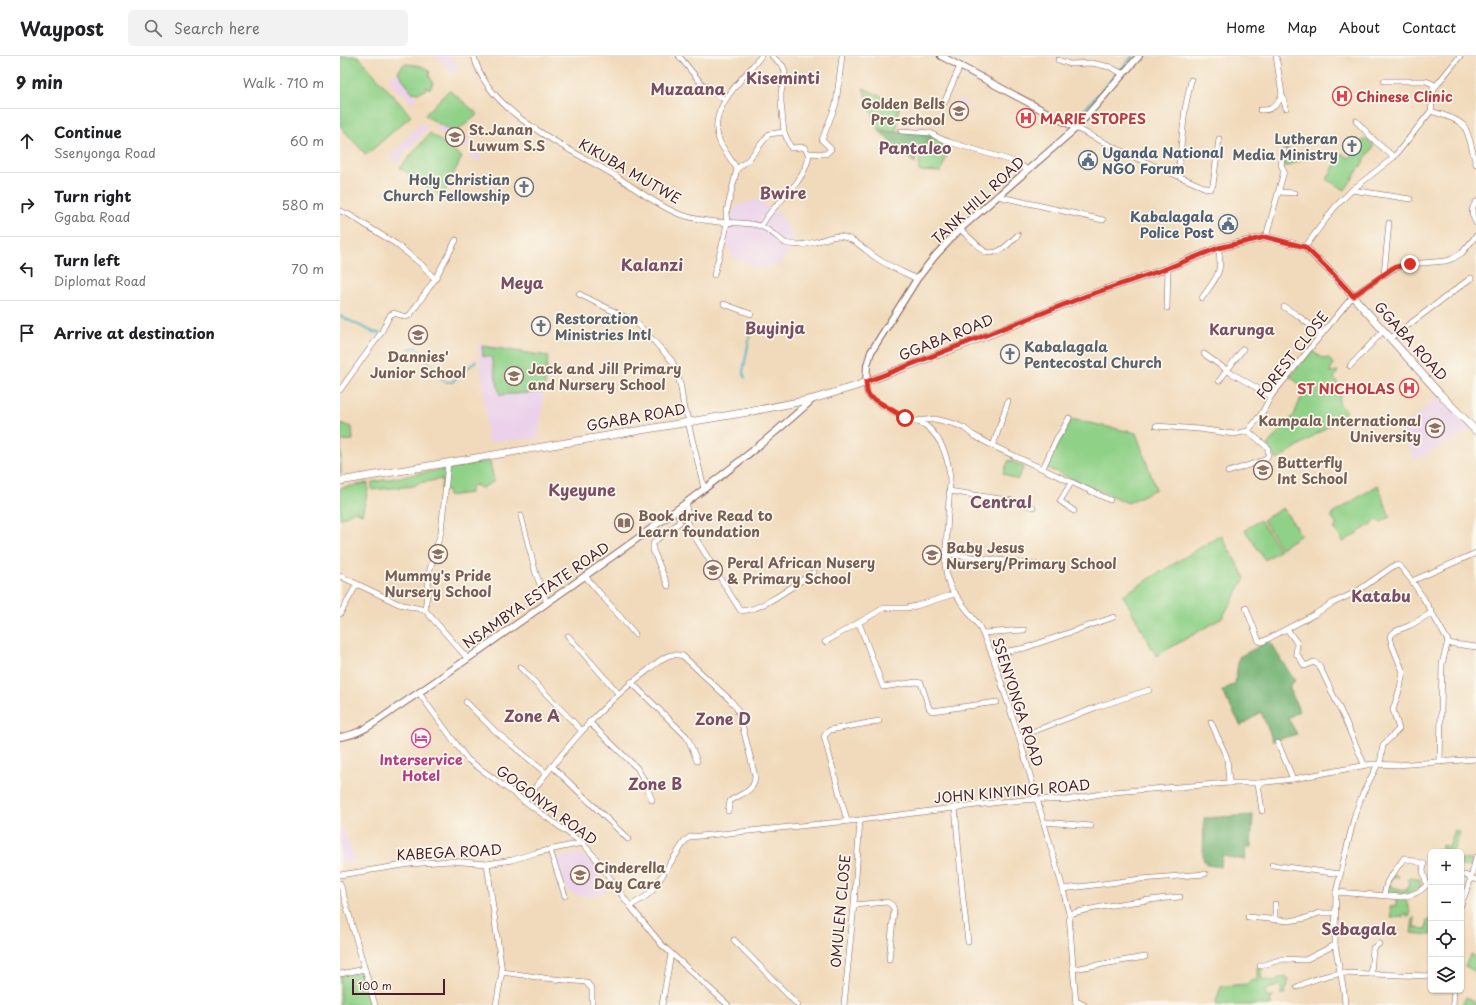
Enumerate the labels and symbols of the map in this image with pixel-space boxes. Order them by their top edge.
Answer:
district label: Kiseminti [746,65,820,89]
district label: Muzaana [650,76,726,100]
hospital icon: Chinese Clinic [1331,85,1353,107]
place label: Chinese Clinic [1356,86,1453,107]
place label: Golden Bells Pre-school [861,93,945,130]
school or university icon: Golden Bells Pre-school [948,100,970,122]
hospital icon: MARIE STOPES [1015,107,1037,129]
place label: MARIE STOPES [1040,108,1146,129]
place label: St.Janan Luwum S.S [469,119,545,156]
school or university icon: St.Janan Luwum S.S [444,126,466,148]
place label: Lutheran Media Ministry [1232,128,1338,165]
street label: KIKUBA MUTWE [575,133,685,209]
district label: Pantaleo [879,135,951,159]
church icon: Lutheran Media Ministry [1341,135,1363,157]
place label: Uganda National NGO Forum [1102,142,1223,179]
public building icon: Uganda National NGO Forum [1077,149,1099,171]
street label: TANK HILL ROAD [927,151,1029,249]
place label: Holy Christian Church Fellowship [383,169,510,206]
church icon: Holy Christian Church Fellowship [513,176,535,198]
district label: Bwire [760,180,807,204]
place label: Kabalagala Police Post [1130,206,1214,243]
public building icon: Kabalagala Police Post [1217,213,1239,235]
district label: Kalanzi [621,252,683,276]
route end [1401,255,1419,273]
district label: Meya [500,270,544,294]
street label: GGABA ROAD [1370,297,1452,385]
street label: FOREST CLOSE [1251,306,1333,404]
place label: Restoration Ministries Intl [555,308,651,345]
street label: GGABA ROAD [895,308,997,366]
church icon: Restoration Ministries Intl [530,315,552,337]
district label: Buyinja [745,315,806,339]
district label: Karunga [1209,317,1275,340]
school or university icon: Dannies' Junior School [407,324,429,346]
place label: Kabalagala Pentecostal Church [1024,336,1162,373]
church icon: Kabalagala Pentecostal Church [999,343,1021,365]
place label: Dannies' Junior School [370,346,466,383]
place label: Jack and Jill Primary and Nursery School [528,358,681,395]
school or university icon: Jack and Jill Primary and Nursery School [503,365,525,387]
hospital icon: ST NICHOLAS [1398,377,1420,399]
place label: ST NICHOLAS [1297,378,1395,399]
street label: GGABA ROAD [585,398,687,436]
route start [896,409,914,427]
place label: Kampala International University [1259,410,1421,447]
school or university icon: Kampala International University [1424,417,1446,439]
place label: Butterfly Int School [1277,452,1348,489]
school or university icon: Butterfly Int School [1252,459,1274,481]
district label: Kyeyune [548,477,616,501]
district label: Central [970,489,1032,513]
place label: Book drive Read to Learn foundation [638,505,773,542]
library icon: Book drive Read to Learn foundation [613,512,635,534]
street label: NSAMBYA ESTATE ROAD [458,536,614,654]
place label: Baby Jesus Nursery/Primary School [946,537,1117,574]
school or university icon: Mummy's Pride Nursery School [427,543,449,565]
school or university icon: Baby Jesus Nursery/Primary School [921,544,943,566]
place label: Peral African Nusery & Primary School [727,552,875,589]
school or university icon: Peral African Nusery & Primary School [702,559,724,581]
place label: Mummy's Pride Nursery School [385,565,492,602]
district label: Katabu [1351,583,1411,607]
street label: SSENYONGA ROAD [987,635,1049,769]
district label: Zone A [504,703,560,727]
district label: Zone D [695,706,751,730]
hotel icon: Interservice Hotel [410,727,432,749]
place label: Interservice Hotel [379,749,463,786]
street label: GOGONYA ROAD [492,760,602,850]
district label: Zone B [628,771,682,795]
street label: JOHN KINYINGI ROAD [933,774,1091,808]
street label: KABEGA ROAD [396,839,502,865]
street label: OMULEN CLOSE [825,853,855,969]
place label: Cinderella Day Care [594,857,666,894]
school or university icon: Cinderella Day Care [569,864,591,886]
district label: Sebagala [1321,916,1397,940]
scale bar [352,977,445,996]

